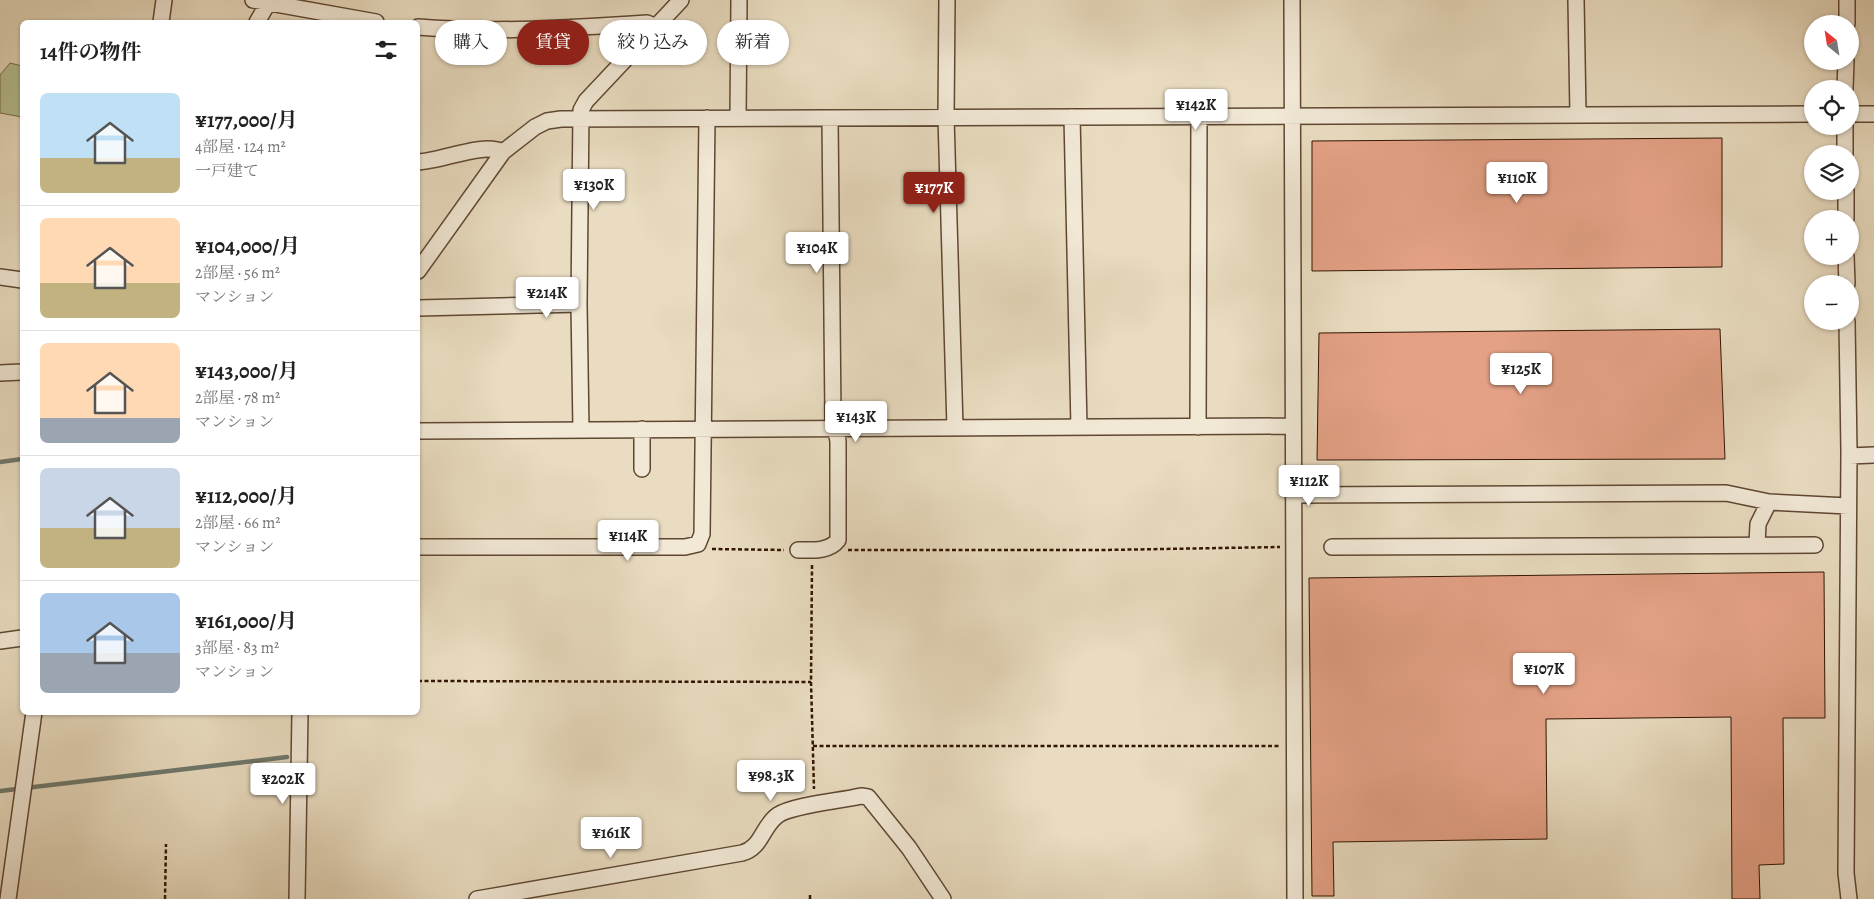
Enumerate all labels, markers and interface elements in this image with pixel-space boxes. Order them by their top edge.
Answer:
north arrow [1804,15,1859,70]
map controls [1804,15,1859,330]
chip: 購入 [435,20,507,65]
chip: 賃貸 [517,20,589,65]
chip: 絞り込み [599,20,707,65]
chip: 新着 [717,20,789,65]
icon: filters [372,36,400,64]
text: 14件の物件 [40,38,141,66]
button: locate [1804,80,1859,135]
pin: ¥142K [1161,88,1231,131]
text: ¥142K [1176,94,1216,116]
text: ¥177,000/月 [195,106,298,134]
icon: home [80,113,140,173]
text: 4部屋 · 124 m² [195,136,286,158]
button: layers [1804,145,1859,200]
text: 一戸建て [195,160,259,182]
pin: ¥110K [1482,162,1552,204]
text: ¥110K [1497,167,1537,189]
pin: ¥130K [559,168,629,211]
pin: ¥177K [899,172,969,214]
text: ¥130K [574,174,614,196]
text: ¥177K [914,177,954,199]
button: + [1804,210,1859,265]
text: ¥104,000/月 [195,232,300,260]
pin: ¥104K [782,232,852,274]
text: ¥104K [797,237,838,259]
icon: home [80,238,140,298]
text: 2部屋 · 56 m² [195,262,280,284]
button: − [1804,275,1859,330]
pin: ¥214K [512,276,582,319]
text: ¥214K [527,282,567,304]
text: マンション [195,286,274,308]
pin: ¥125K [1486,352,1556,395]
text: ¥143,000/月 [195,357,299,385]
text: ¥125K [1501,358,1541,380]
icon: home [80,363,140,423]
text: 2部屋 · 78 m² [195,387,280,409]
pin: ¥143K [821,400,891,443]
text: ¥143K [836,406,876,428]
text: マンション [195,411,274,433]
pin: ¥112K [1274,464,1344,507]
text: ¥112K [1290,470,1328,492]
text: ¥112,000/月 [195,482,297,510]
icon: home [80,488,140,548]
text: 2部屋 · 66 m² [195,512,281,534]
pin: ¥114K [593,520,663,562]
text: ¥114K [609,525,647,547]
text: マンション [195,536,274,558]
text: ¥161,000/月 [195,607,297,635]
icon: home [80,613,140,673]
text: 3部屋 · 83 m² [195,637,279,659]
pin: ¥107K [1509,652,1579,695]
text: ¥107K [1524,658,1564,680]
text: マンション [195,661,274,683]
pin: ¥98.3K [730,760,812,802]
pin: ¥202K [248,762,318,805]
text: ¥98.3K [748,765,794,787]
text: ¥202K [261,768,305,790]
pin: ¥161K [576,816,646,859]
text: ¥161K [592,822,630,844]

